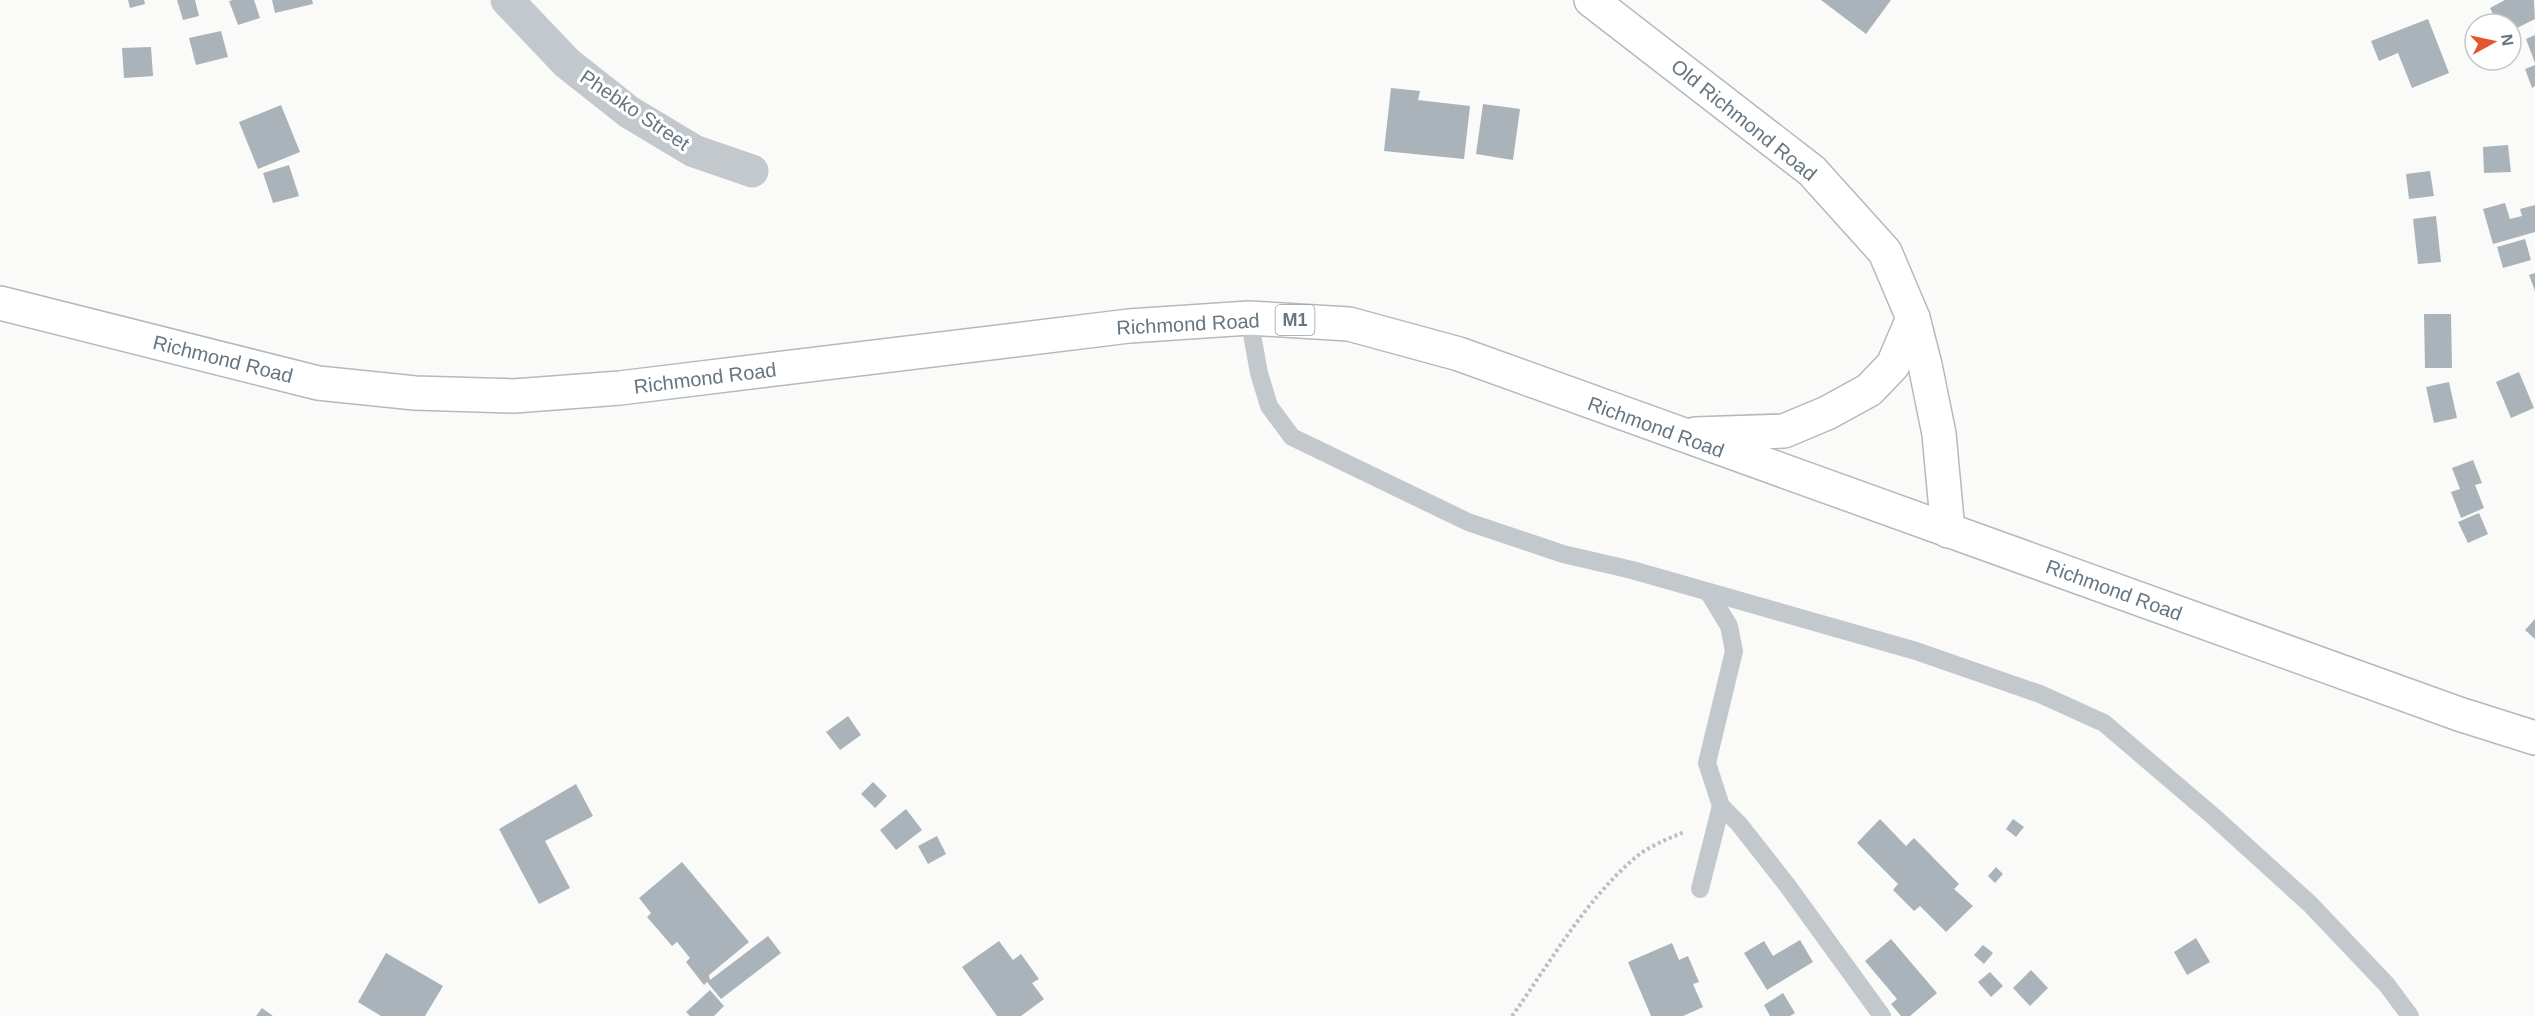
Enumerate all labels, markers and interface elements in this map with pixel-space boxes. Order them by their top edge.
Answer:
north arrow [2463,12,2523,72]
text: N [2498,33,2517,47]
street label: Old Richmond Road [1667,55,1821,185]
street label: Phebko Street [576,65,694,155]
road number: M1 [1276,305,1314,335]
street label: Richmond Road [1116,309,1260,339]
street label: Richmond Road [151,331,295,387]
street label: Richmond Road [632,358,778,398]
street label: Richmond Road [1585,392,1727,462]
street label: Richmond Road [2043,555,2185,625]

